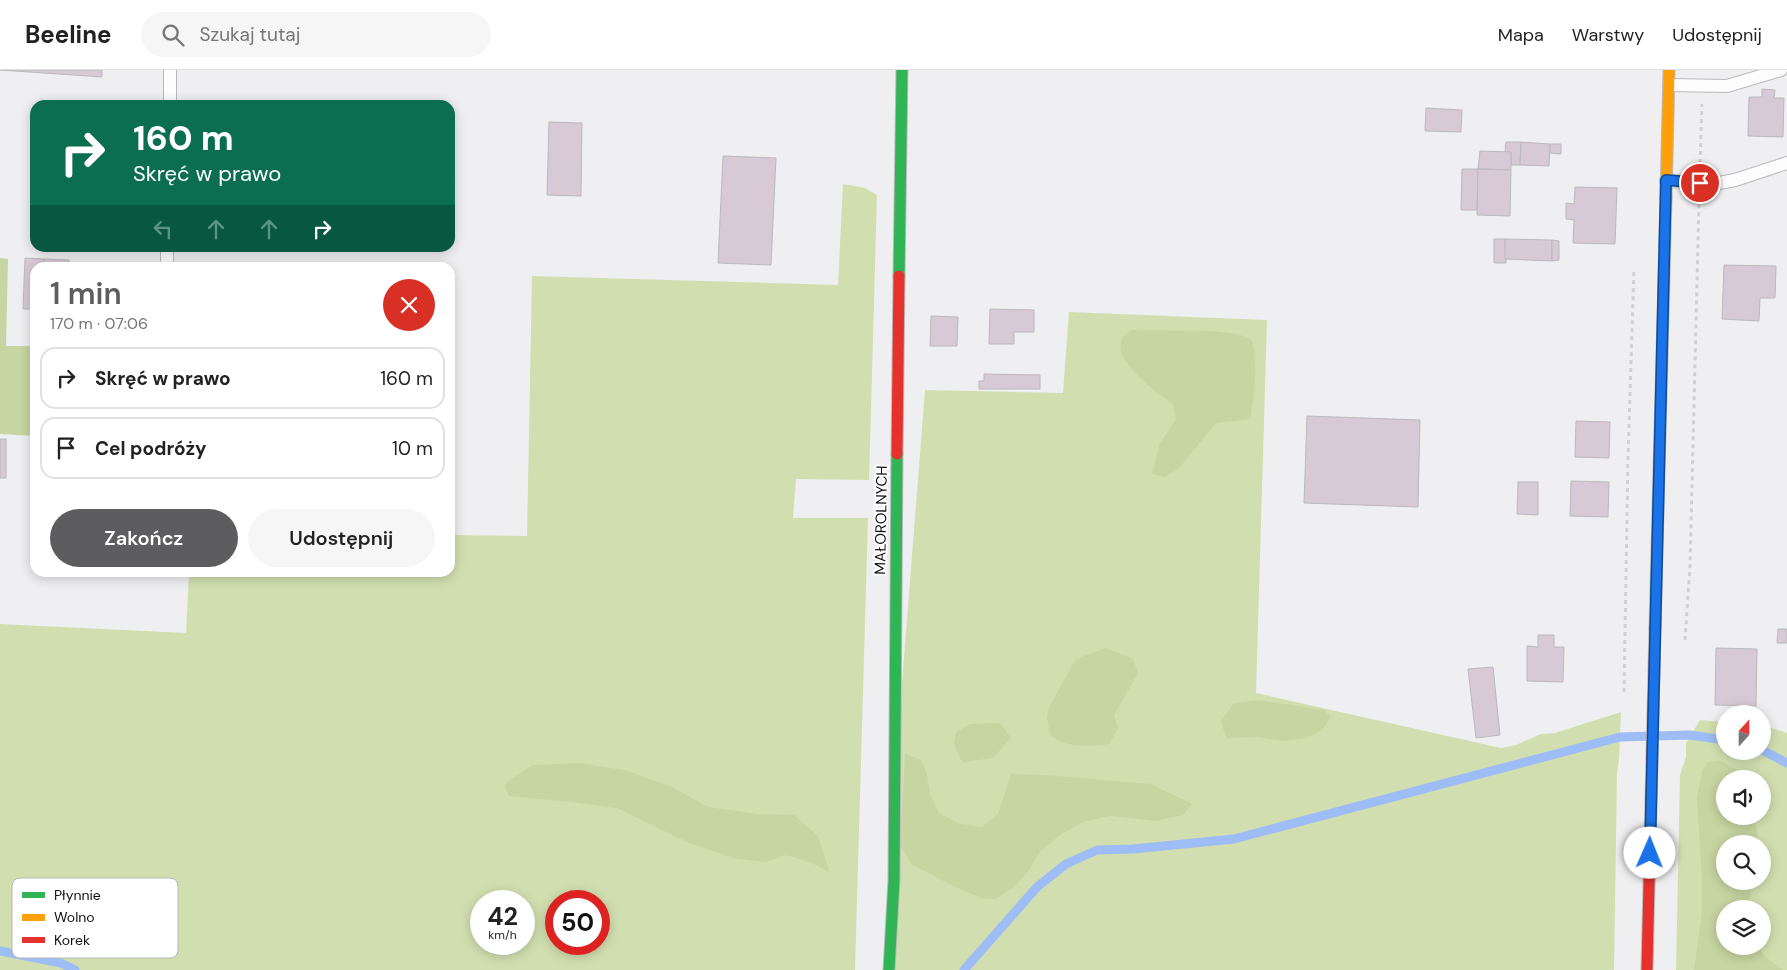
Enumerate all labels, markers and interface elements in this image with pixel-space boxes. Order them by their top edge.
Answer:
search box [141,12,491,57]
text: Beeline [25,19,111,50]
icon: search [159,21,187,49]
text: Szukaj tutaj [199,22,300,47]
text: Mapa [1498,23,1544,47]
text: Warstwy [1572,23,1644,47]
text: Udostępnij [1672,23,1762,47]
text: 160 m [133,115,234,161]
icon: right [50,120,115,185]
text: Skręć w prawo [133,159,281,188]
pin [1679,162,1721,204]
icon: arrive [1686,169,1714,197]
icon: left [149,215,177,243]
icon: ahead [202,215,230,243]
icon: ahead [255,215,283,243]
icon: right [308,215,336,243]
text: 1 min [50,274,122,313]
button: close [383,279,435,331]
text: 170 m · 07:06 [50,313,148,334]
icon: right [52,364,80,392]
text: Skręć w prawo [95,366,231,391]
text: 160 m [380,366,433,391]
icon: arrive [52,434,80,462]
text: Cel podróży [95,436,206,461]
text: 10 m [392,436,433,461]
street label: MAŁOROLNYCH [870,465,892,575]
button: Zakończ [50,509,238,567]
button: Udostępnij [248,509,435,567]
north arrow [1716,705,1771,760]
map controls [1716,705,1771,955]
button: sound [1716,770,1771,825]
position arrow [1623,826,1675,878]
button: search [1716,835,1771,890]
legend [12,878,178,958]
text: Płynnie [54,886,101,904]
speed limit sign: 50 [545,890,610,955]
text: 42 [487,900,518,933]
button: layers [1716,900,1771,955]
text: Wolno [54,908,95,926]
text: km/h [488,927,517,943]
text: Korek [54,931,90,949]

